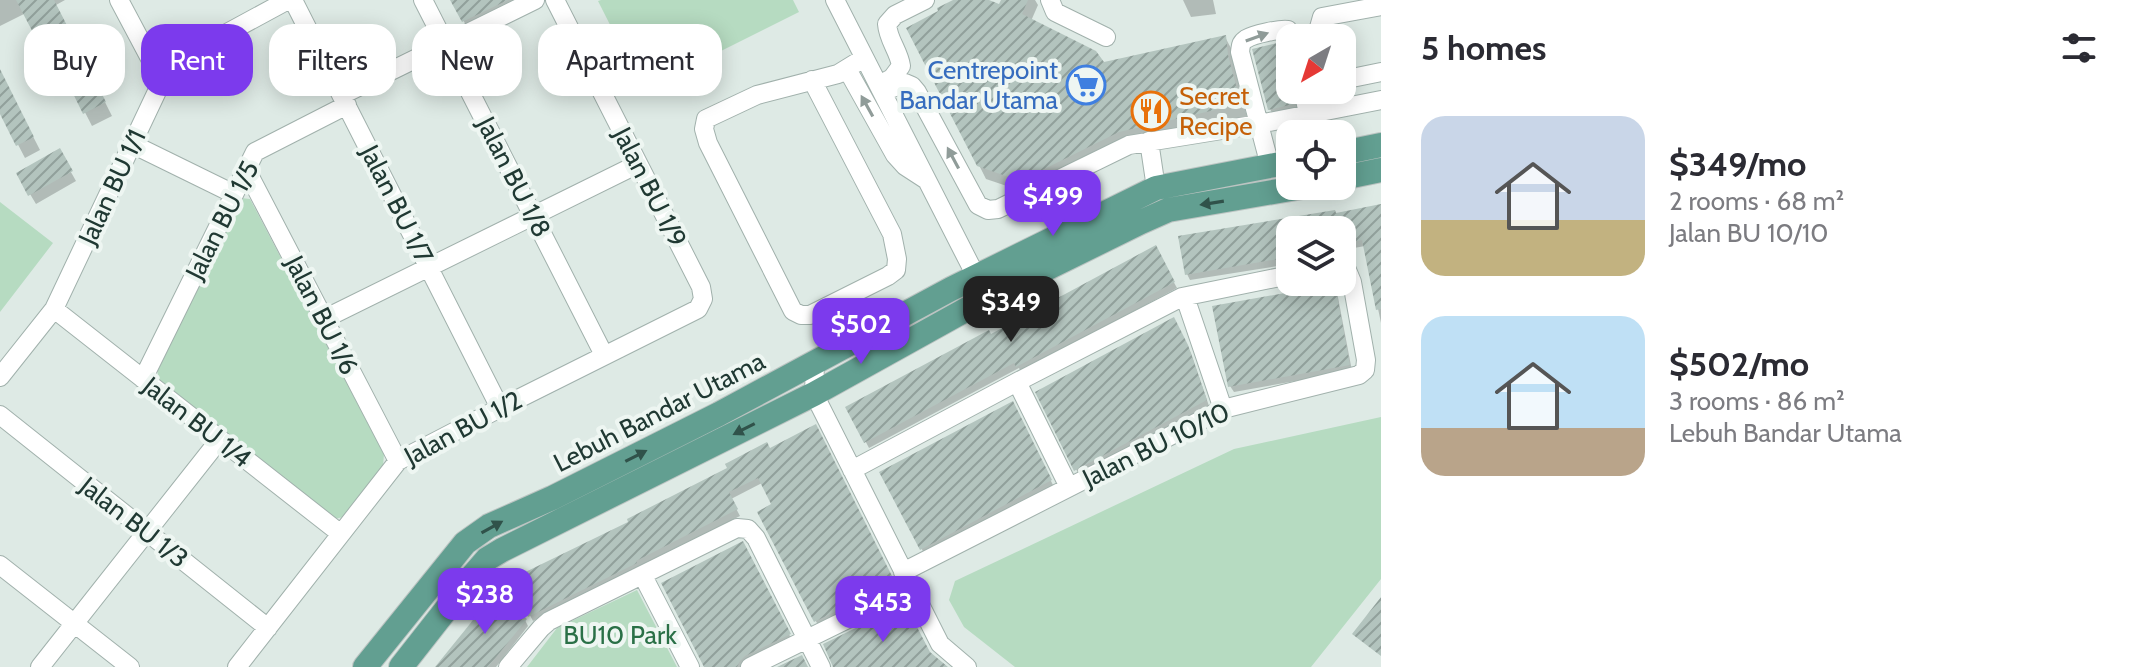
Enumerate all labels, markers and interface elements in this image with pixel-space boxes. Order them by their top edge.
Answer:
chip: Buy [24,24,125,96]
chip: Rent [141,24,253,96]
chip: Filters [269,24,396,96]
chip: New [412,24,522,96]
chip: Apartment [538,24,722,96]
north arrow [1276,24,1356,104]
map controls [1276,24,1356,296]
icon: filters [2057,26,2101,70]
text: 5 homes [1421,27,1546,69]
one-way arrow [1245,31,1269,43]
place label: Centrepoint Bandar Utama [899,54,1059,116]
supermarket icon: Centrepoint Bandar Utama [1065,64,1107,106]
place label: Secret Recipe [1179,80,1253,142]
restaurant icon: Secret Recipe [1130,90,1172,132]
one-way arrow [860,95,874,117]
street label: Jalan BU 1/8 [470,111,558,242]
button: locate [1276,120,1356,200]
street label: Jalan BU 1/9 [606,121,694,252]
street label: Jalan BU 1/1 [71,124,153,251]
street label: Jalan BU 1/7 [353,139,440,268]
text: $349/mo [1669,143,1807,185]
one-way arrow [946,147,960,169]
icon: home [1485,148,1581,244]
street label: Jalan BU 1/5 [178,155,266,286]
pin: $499 [1006,170,1100,238]
text: $499 [1023,180,1083,212]
text: 2 rooms · 68 m² [1669,185,1844,217]
one-way arrow [1199,197,1224,210]
button: layers [1276,216,1356,296]
text: Jalan BU 10/10 [1669,217,1828,249]
street label: Jalan BU 1/6 [278,249,366,380]
pin: $349 [964,276,1058,344]
text: $349 [981,286,1041,318]
pin: $502 [814,298,908,366]
text: $502 [830,308,892,340]
text: $502/mo [1669,343,1809,385]
street label: Lebuh Bandar Utama [548,345,770,479]
icon: home [1485,348,1581,444]
street label: Jalan BU 1/4 [136,369,258,474]
street label: Jalan BU 1/2 [398,384,527,473]
text: 3 rooms · 86 m² [1669,385,1845,417]
street label: Jalan BU 10/10 [1076,396,1235,495]
text: Lebuh Bandar Utama [1669,417,1902,449]
one-way arrow [733,422,756,435]
one-way arrow [625,449,648,462]
street label: Jalan BU 1/3 [73,469,195,574]
one-way arrow [480,520,503,533]
pin: $238 [438,568,532,636]
pin: $453 [836,576,930,644]
text: $238 [456,578,514,610]
text: $453 [853,586,913,618]
park label: BU10 Park [563,619,677,651]

